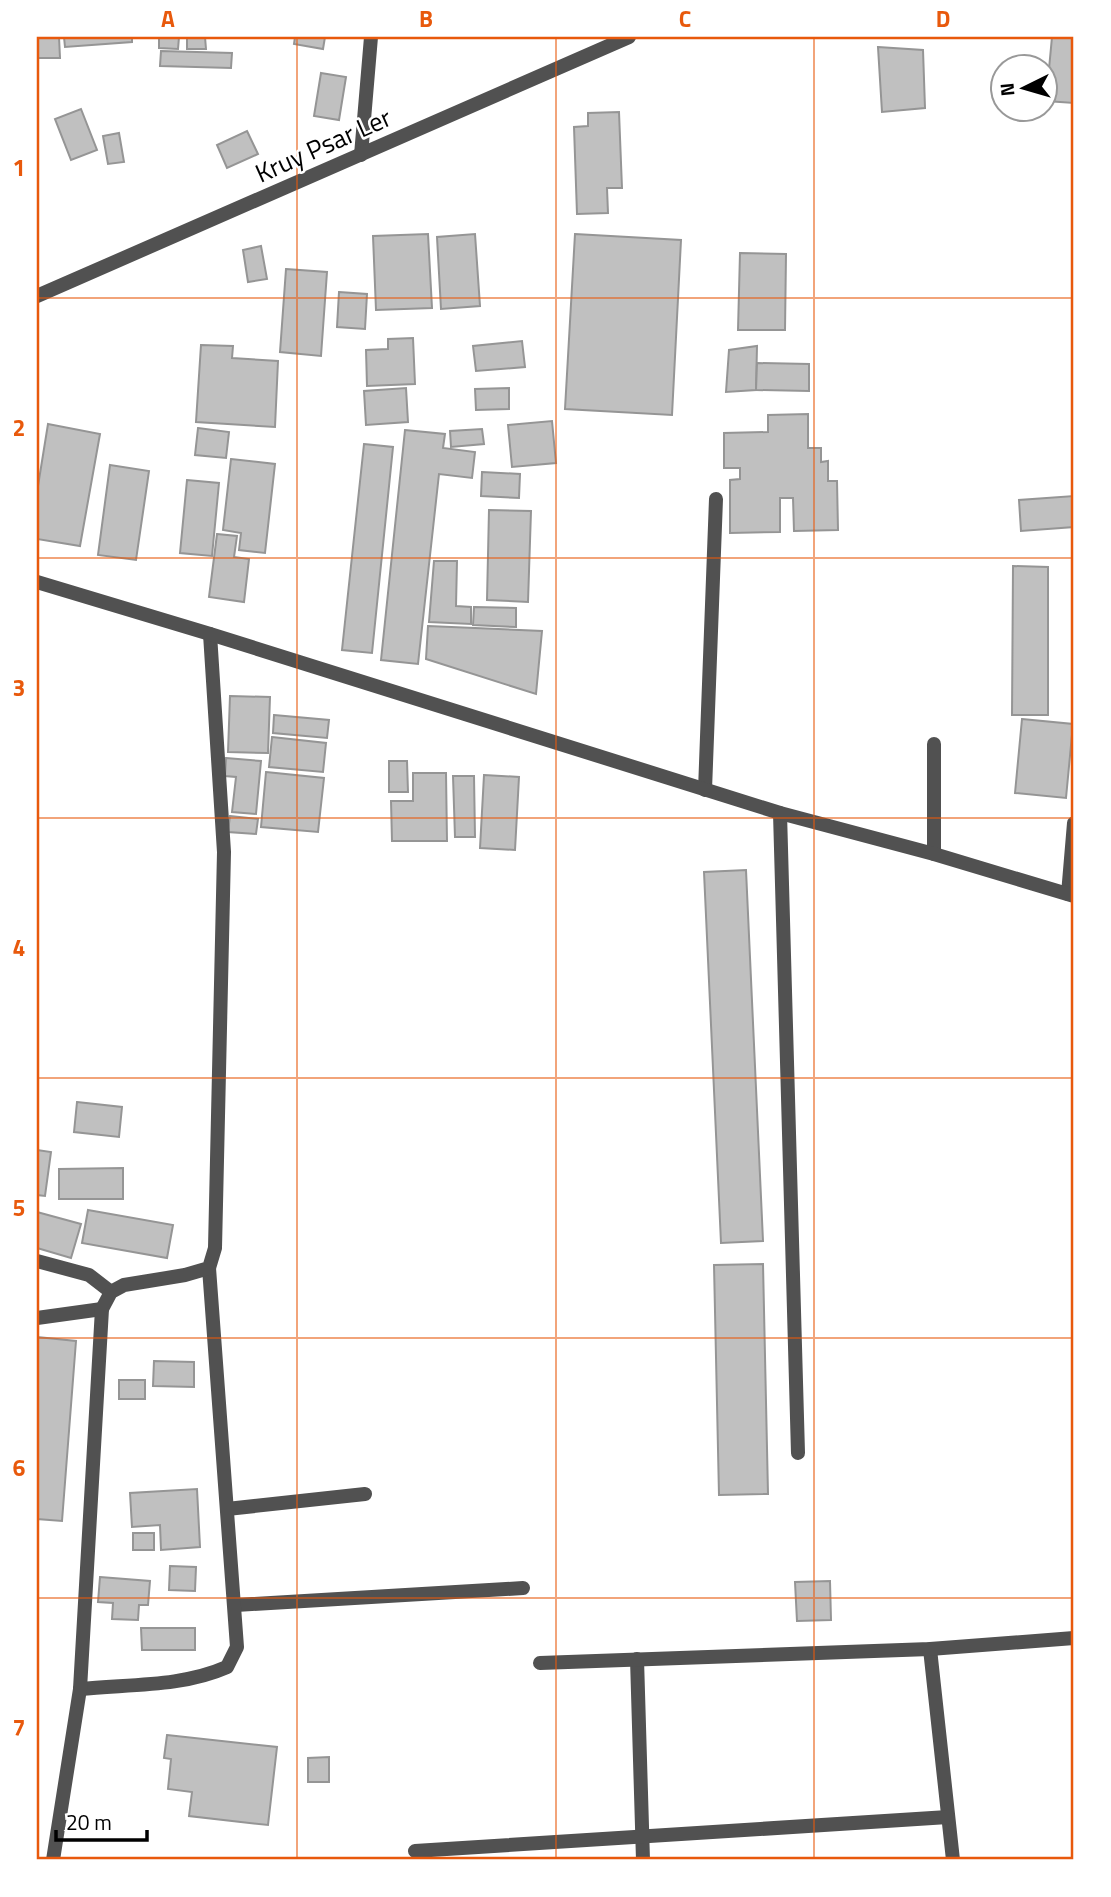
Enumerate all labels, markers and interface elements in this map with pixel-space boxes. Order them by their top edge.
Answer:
text: A [161,1,175,36]
text: B [419,1,433,36]
text: C [679,1,691,36]
text: D [936,1,950,36]
north arrow [988,52,1058,122]
text: N [992,82,1022,97]
street label: Kruy Psar Ler [249,98,397,192]
text: 1 [13,150,25,185]
text: 2 [13,410,25,445]
text: 3 [13,670,25,705]
text: 4 [13,930,25,965]
text: 5 [13,1190,25,1225]
text: 6 [13,1450,26,1485]
text: 7 [13,1710,25,1745]
scale bar [56,1799,147,1843]
text: 20 m [66,1806,112,1838]

